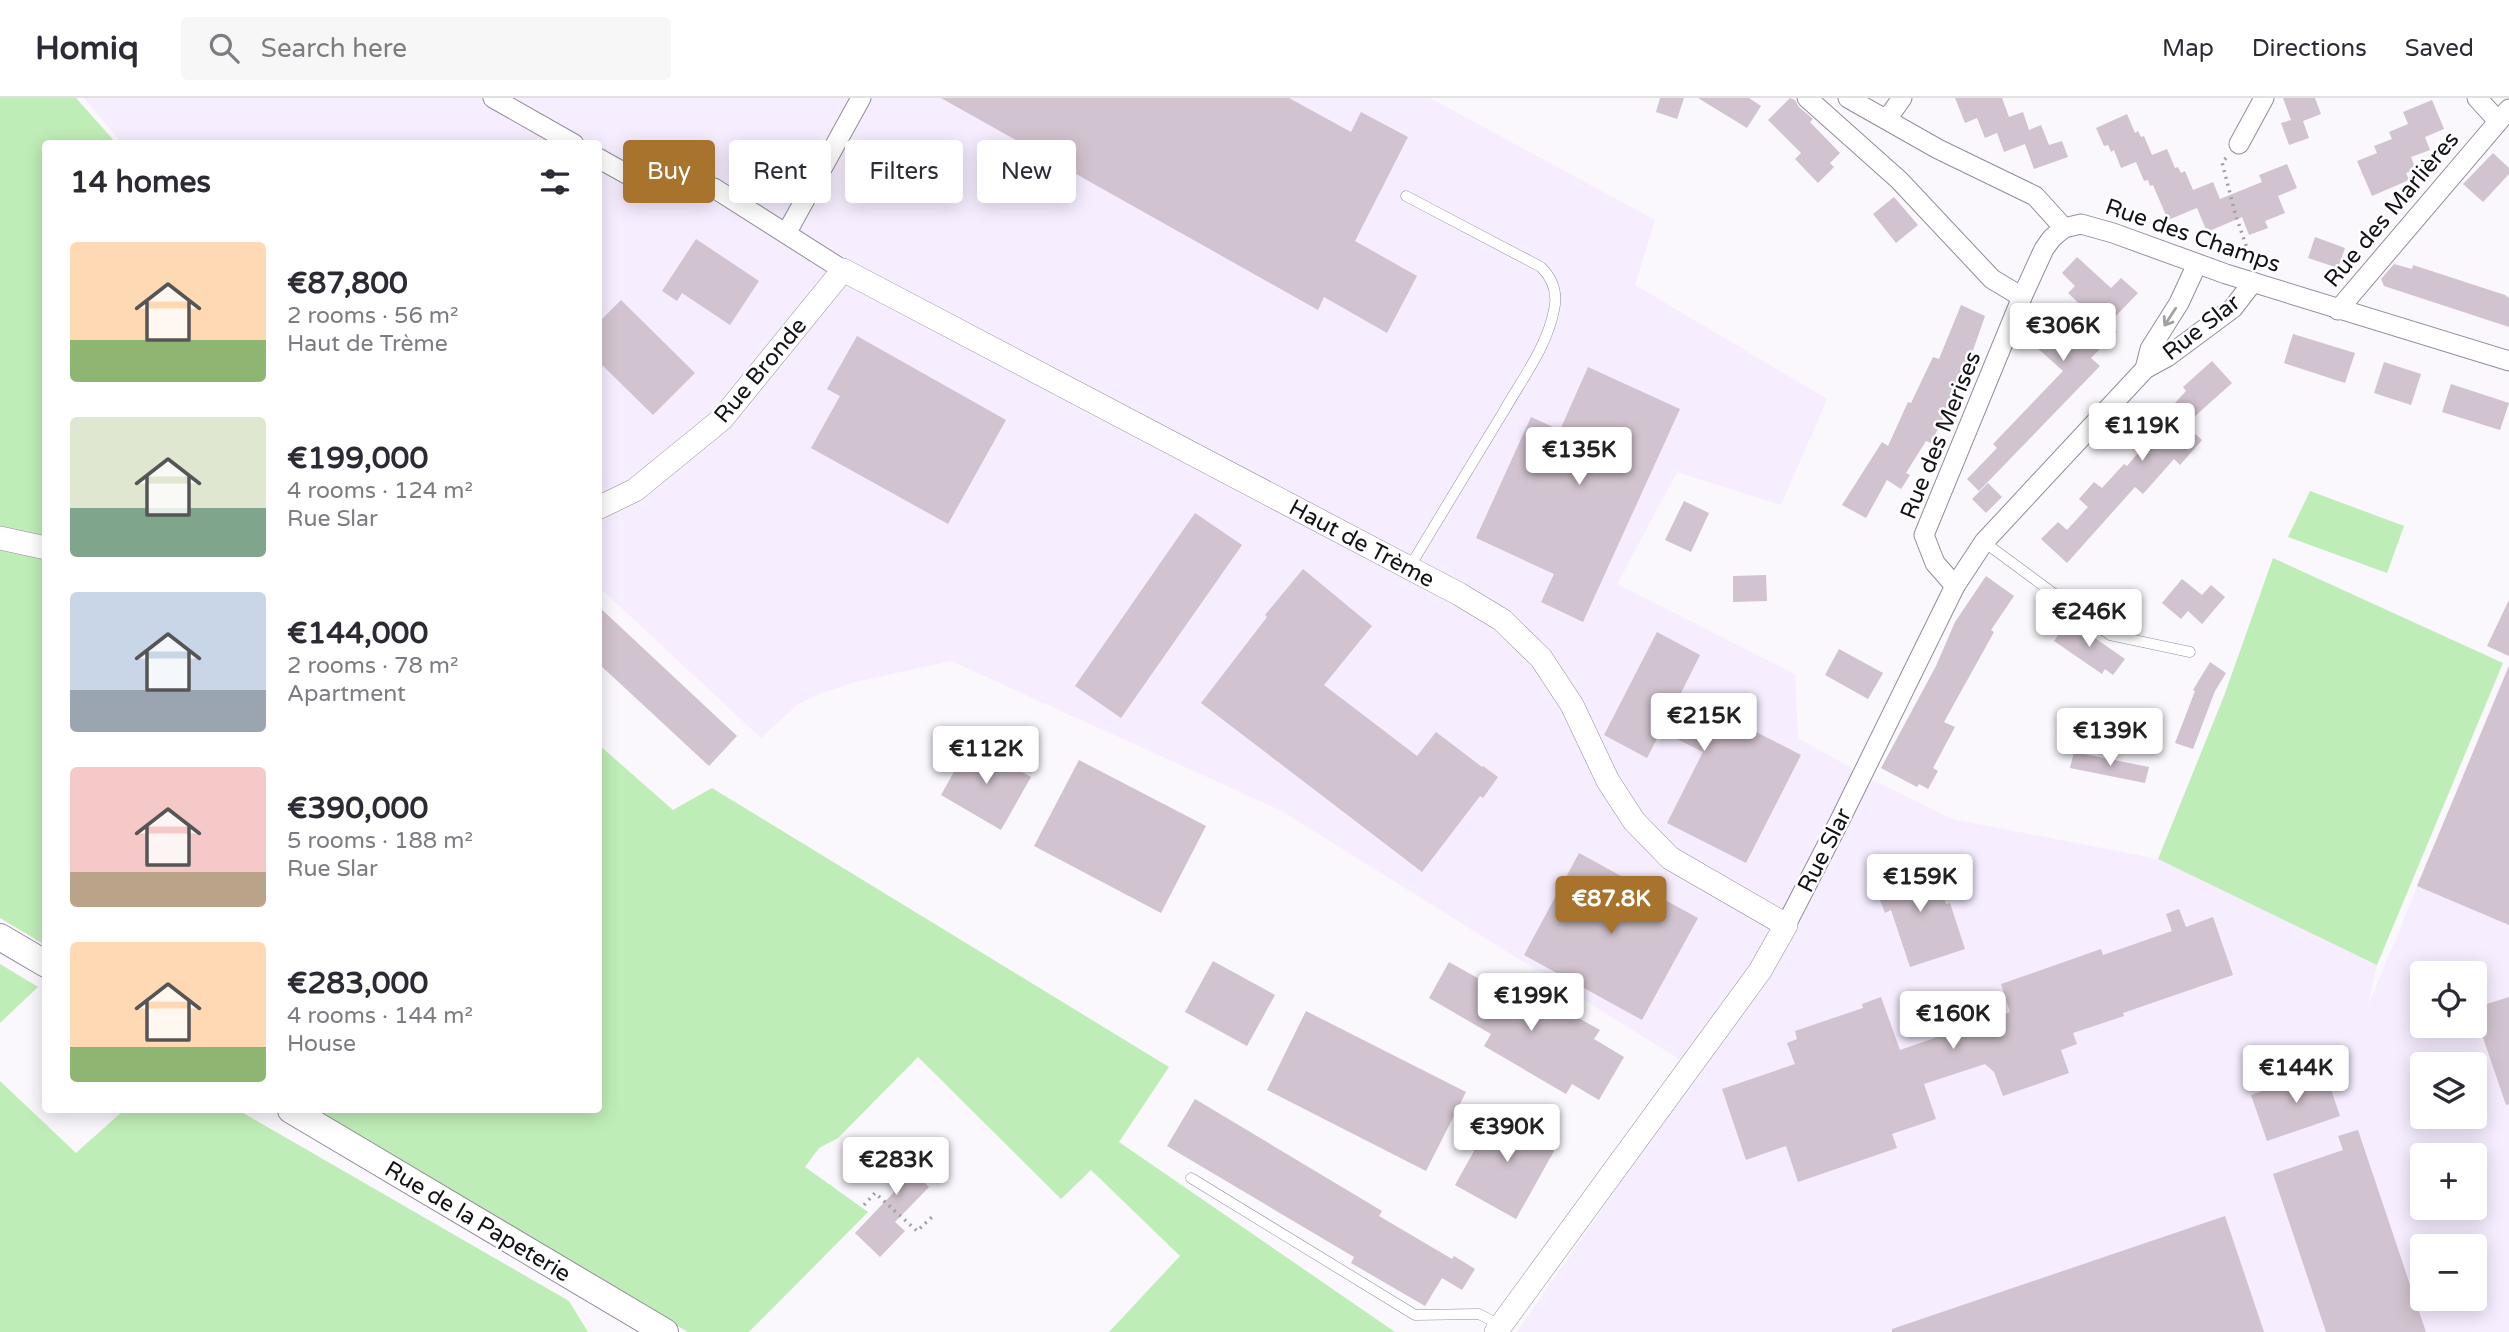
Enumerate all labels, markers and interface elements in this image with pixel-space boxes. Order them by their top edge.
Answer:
search box [181,17,671,80]
text: Homiq [35,29,139,68]
icon: search [205,29,243,67]
text: Search here [261,33,407,64]
text: Map [2162,34,2214,63]
text: Directions [2252,34,2367,63]
text: Saved [2405,34,2474,63]
street label: Rue des Marlières [2318,126,2465,293]
chip: Buy [623,140,715,203]
chip: Rent [729,140,831,203]
chip: Filters [845,140,963,203]
chip: New [977,140,1076,203]
icon: filters [536,163,574,201]
text: 14 homes [70,164,211,201]
street label: Rue des Champs [2101,193,2284,279]
text: €87,800 [287,265,408,302]
icon: home [126,270,210,354]
street label: Rue Slar [2157,289,2246,367]
text: 2 rooms · 56 m² [287,302,458,330]
pin: €306K [2014,303,2112,363]
one-way arrow [2163,306,2177,326]
street label: Rue Bronde [709,312,813,429]
text: €306K [2026,312,2100,340]
text: Haut de Trème [287,330,448,358]
street label: Rue des Merises [1895,347,1987,523]
pin: €119K [2093,404,2191,463]
text: €119K [2105,412,2179,440]
pin: €135K [1530,428,1628,487]
text: €135K [1542,436,1616,464]
text: €199,000 [287,440,428,477]
icon: home [126,445,210,529]
text: 4 rooms · 124 m² [287,477,473,505]
street label: Haut de Trème [1284,494,1439,594]
text: Rue Slar [287,505,378,533]
pin: €246K [2040,589,2138,649]
text: €246K [2052,598,2126,626]
text: €144,000 [287,615,428,652]
icon: home [126,620,210,704]
text: 2 rooms · 78 m² [287,652,458,680]
text: Apartment [287,680,406,708]
pin: €215K [1655,694,1753,753]
text: €215K [1667,702,1741,730]
pin: €139K [2061,708,2159,768]
text: €139K [2073,717,2147,745]
pin: €112K [937,726,1035,786]
text: €112K [949,735,1023,763]
text: €390,000 [287,790,428,827]
icon: home [126,795,210,879]
street label: Rue Slar [1792,803,1858,897]
text: 5 rooms · 188 m² [287,827,473,855]
pin: €159K [1871,854,1969,914]
text: Rue Slar [287,855,378,883]
text: €159K [1883,863,1957,891]
pin: €87.8K [1554,876,1668,936]
text: €87.8K [1571,885,1651,913]
map controls [2410,961,2487,1311]
button: locate [2410,961,2487,1038]
text: €283,000 [287,965,428,1002]
icon: home [126,970,210,1054]
pin: €199K [1482,974,1580,1033]
text: €199K [1494,982,1568,1010]
pin: €160K [1904,992,2002,1051]
text: €160K [1916,1000,1990,1028]
text: 4 rooms · 144 m² [287,1002,473,1030]
text: House [287,1030,356,1058]
pin: €144K [2247,1046,2345,1105]
button: layers [2410,1052,2487,1129]
text: €144K [2259,1054,2333,1082]
pin: €390K [1458,1104,1556,1164]
text: €390K [1470,1113,1544,1141]
pin: €283K [847,1138,945,1197]
button: + [2410,1143,2487,1220]
text: €283K [859,1146,933,1174]
street label: Rue de la Papeterie [379,1155,576,1288]
button: − [2410,1234,2487,1311]

